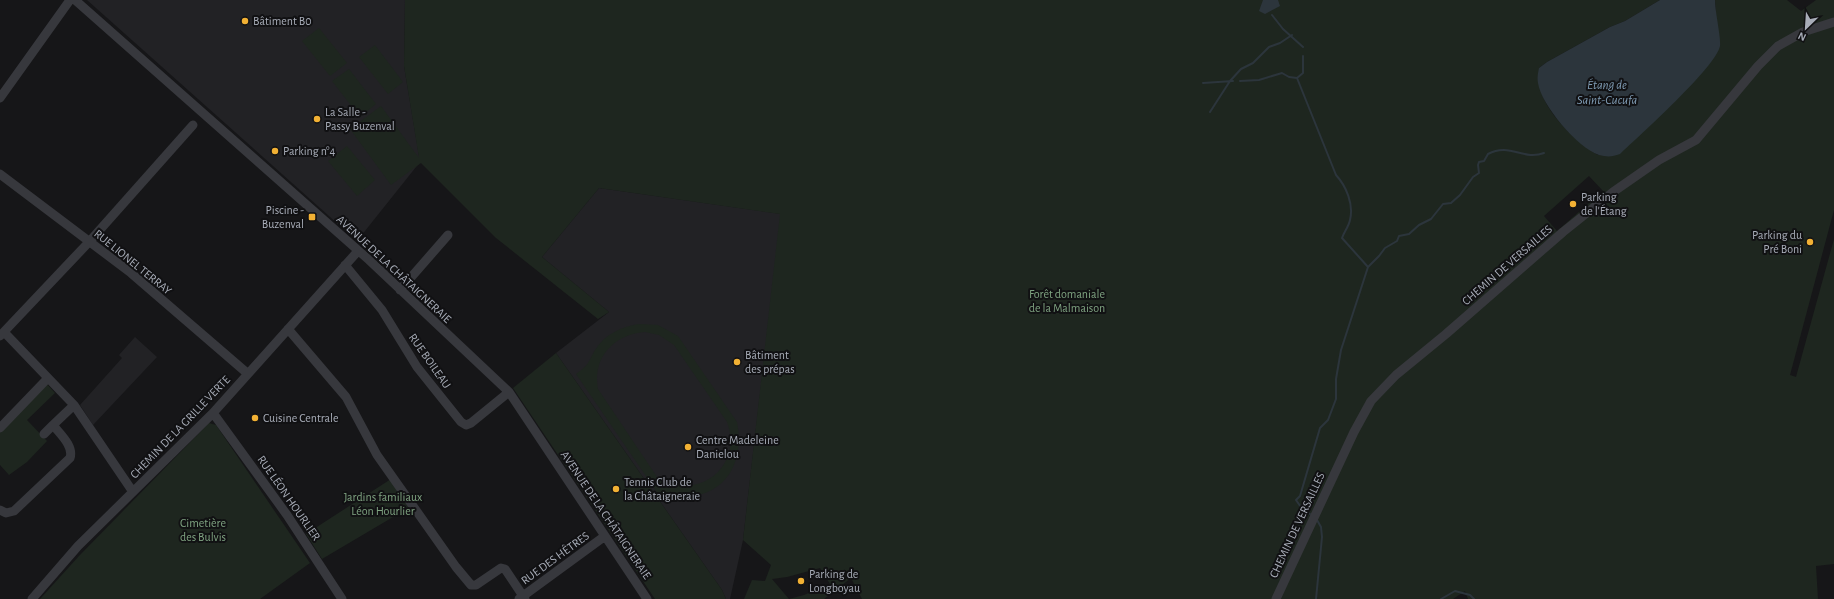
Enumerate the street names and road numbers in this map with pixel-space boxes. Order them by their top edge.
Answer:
street label: AVENUE DE LA CHÂTAIGNERAIE [334,212,454,325]
street label: CHEMIN DE VERSAILLES [1460,223,1555,307]
street label: RUE LIONEL TERRAY [92,227,175,297]
street label: RUE BOILEAU [407,331,453,391]
street label: CHEMIN DE LA GRILLE VERTE [128,373,232,481]
street label: AVENUE DE LA CHÂTAIGNERAIE [559,448,654,581]
street label: RUE LÉON HOURLIER [255,453,324,543]
street label: CHEMIN DE VERSAILLES [1267,470,1327,580]
street label: RUE DES HÊTRES [518,528,592,587]

